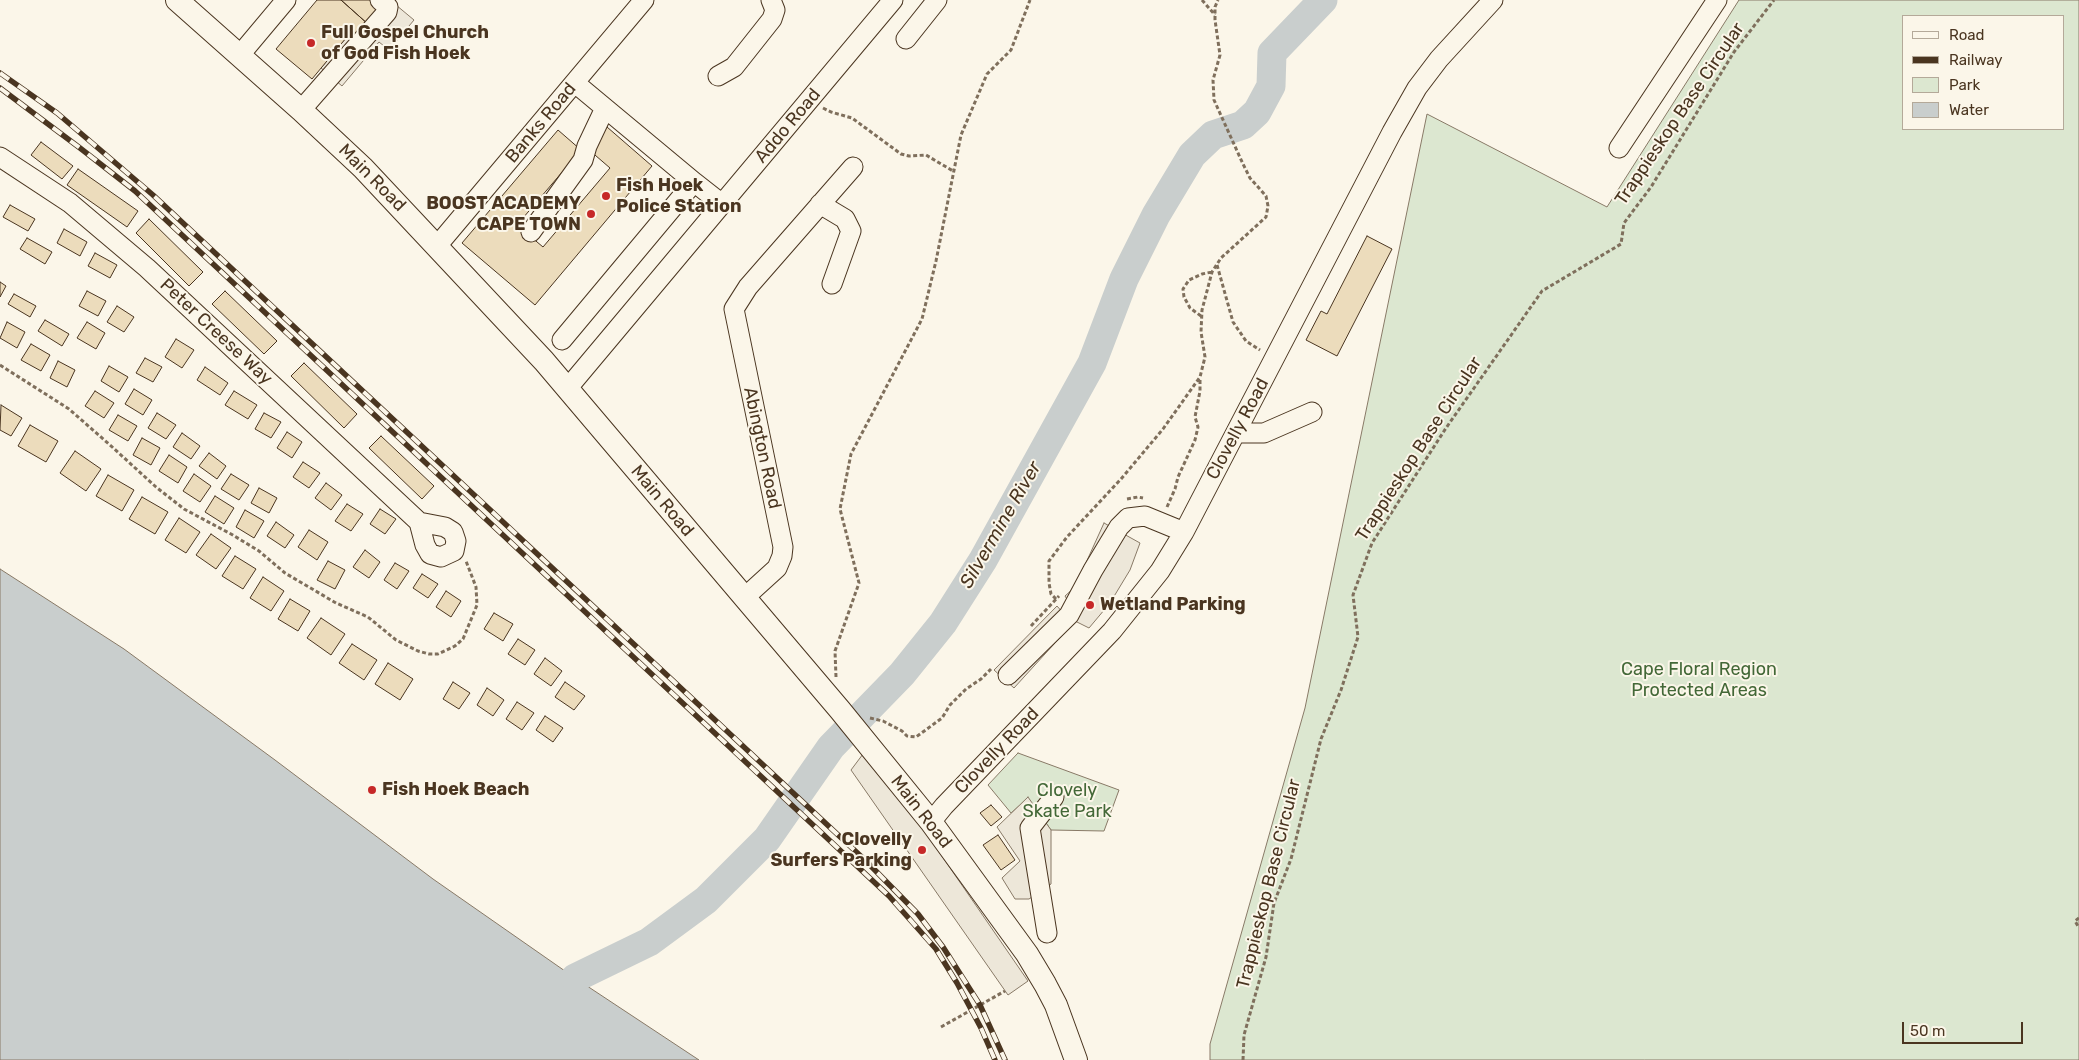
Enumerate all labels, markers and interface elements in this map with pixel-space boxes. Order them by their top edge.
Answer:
legend [1902,15,2064,130]
street label: Trappieskop Base Circular [1611,19,1749,209]
place label: Full Gospel Church of God Fish Hoek [321,22,489,64]
text: Road [1949,26,1985,44]
marker: Full Gospel Church of God Fish Hoek [305,37,317,49]
text: Railway [1949,51,2003,69]
text: Park [1949,76,1980,94]
street label: Banks Road [501,78,581,168]
street label: Addo Road [751,84,825,168]
text: Water [1949,101,1989,119]
street label: Main Road [334,140,410,216]
place label: Fish Hoek Police Station [616,175,742,218]
marker: Fish Hoek Police Station [600,190,612,202]
place label: BOOST ACADEMY CAPE TOWN [426,193,581,235]
marker: BOOST ACADEMY CAPE TOWN [585,208,597,220]
street label: Peter Creese Way [155,274,277,390]
street label: Trappieskop Base Circular [1351,353,1487,545]
street label: Clovelly Road [1202,375,1274,483]
street label: Abington Road [739,385,785,511]
water label: Silvermine River [955,458,1047,592]
street label: Main Road [626,461,698,541]
place label: Wetland Parking [1100,594,1246,616]
marker: Wetland Parking [1084,599,1096,611]
park label: Cape Floral Region Protected Areas [1621,659,1777,702]
street label: Clovelly Road [950,703,1044,799]
street label: Main Road [886,771,956,853]
street label: Trappieskop Base Circular [1232,777,1306,991]
place label: Fish Hoek Beach [382,779,530,801]
park label: Clovely Skate Park [1022,780,1112,822]
marker: Fish Hoek Beach [366,784,378,796]
place label: Clovelly Surfers Parking [770,829,912,872]
marker: Clovelly Surfers Parking [916,844,928,856]
scale bar [1904,1012,2025,1044]
text: 50 m [1910,1022,1945,1040]

